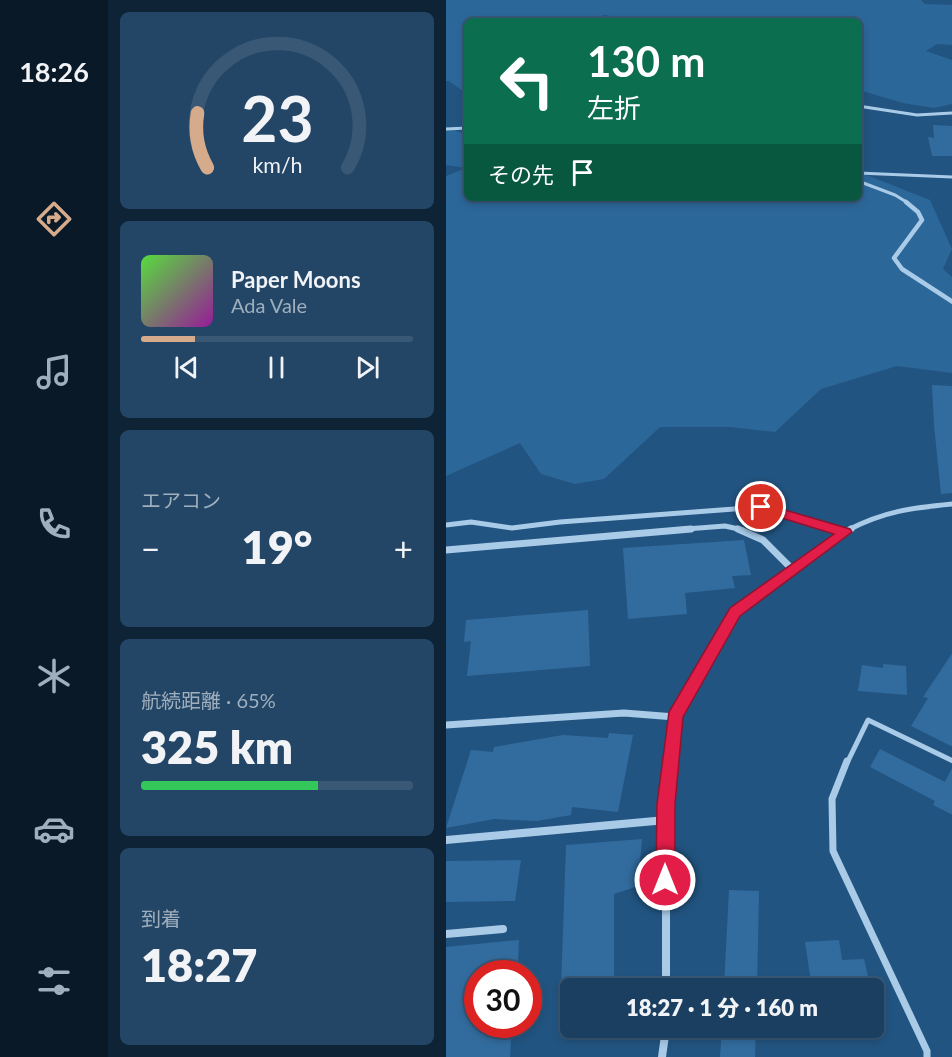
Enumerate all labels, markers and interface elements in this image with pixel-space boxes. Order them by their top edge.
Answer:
text: 130 m [587,36,705,86]
icon: left [488,42,566,120]
text: 18:26 [19,55,89,88]
text: 23 [241,80,313,155]
text: 左折 [587,91,641,124]
text: km/h [252,152,302,178]
icon: arrive [566,156,599,189]
text: その先 [488,161,554,188]
icon: directions [33,198,75,240]
text: Paper Moons [231,266,361,293]
text: Ada Vale [231,293,307,317]
icon: music [33,351,75,393]
icon: previous [170,351,203,384]
icon: pause [260,351,293,384]
icon: next [351,351,384,384]
pin [735,481,786,532]
text: エアコン [141,488,221,512]
icon: arrive [744,490,777,523]
icon: phone [33,503,75,545]
text: 19° [242,520,312,574]
text: − [141,528,160,568]
text: + [394,528,413,568]
icon: climate [33,655,75,697]
text: 航続距離 · 65% [141,688,276,712]
text: 325 km [141,720,293,774]
icon: car [33,808,75,850]
position arrow [633,848,697,912]
text: 到着 [141,906,181,930]
text: 18:27 [141,938,257,992]
icon: filters [33,960,75,1002]
speed limit sign: 30 [464,960,542,1038]
text: 18:27 · 1 分 · 160 m [626,994,818,1021]

